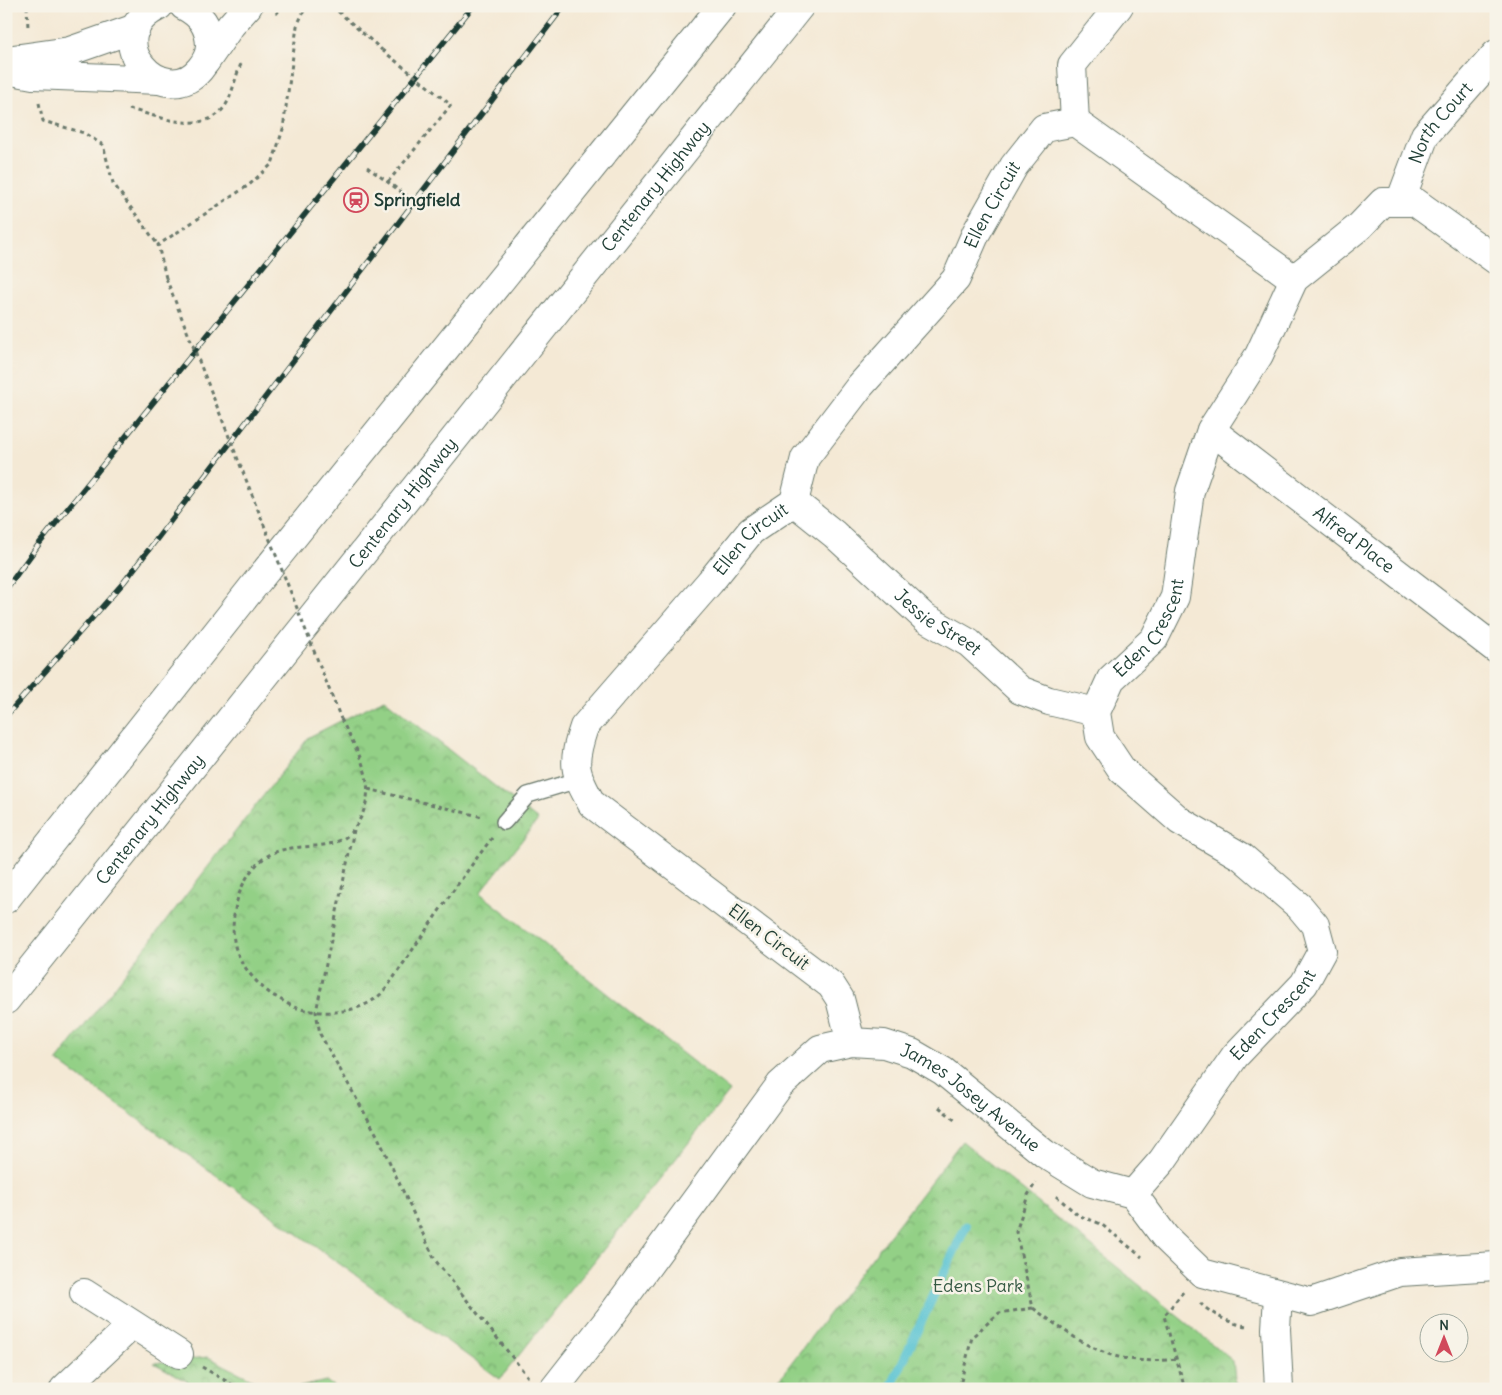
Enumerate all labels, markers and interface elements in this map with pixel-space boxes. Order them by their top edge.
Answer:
street label: North Court [1403,77,1477,167]
street label: Centenary Highway [596,116,715,257]
street label: Ellen Circuit [959,156,1025,252]
station icon: Springfield [343,187,369,213]
place label: Springfield [374,188,461,211]
street label: Centenary Highway [343,433,462,573]
street label: Ellen Circuit [708,497,792,580]
street label: Alfred Place [1309,501,1399,578]
street label: Eden Crescent [1108,577,1188,682]
street label: Jessie Street [890,584,987,660]
street label: Centenary Highway [90,749,209,889]
street label: Ellen Circuit [724,899,815,975]
street label: Eden Crescent [1225,965,1321,1065]
street label: James Josey Avenue [898,1038,1045,1157]
park label: Edens Park [933,1274,1023,1297]
north arrow [1420,1312,1470,1362]
text: N [1439,1316,1449,1334]

